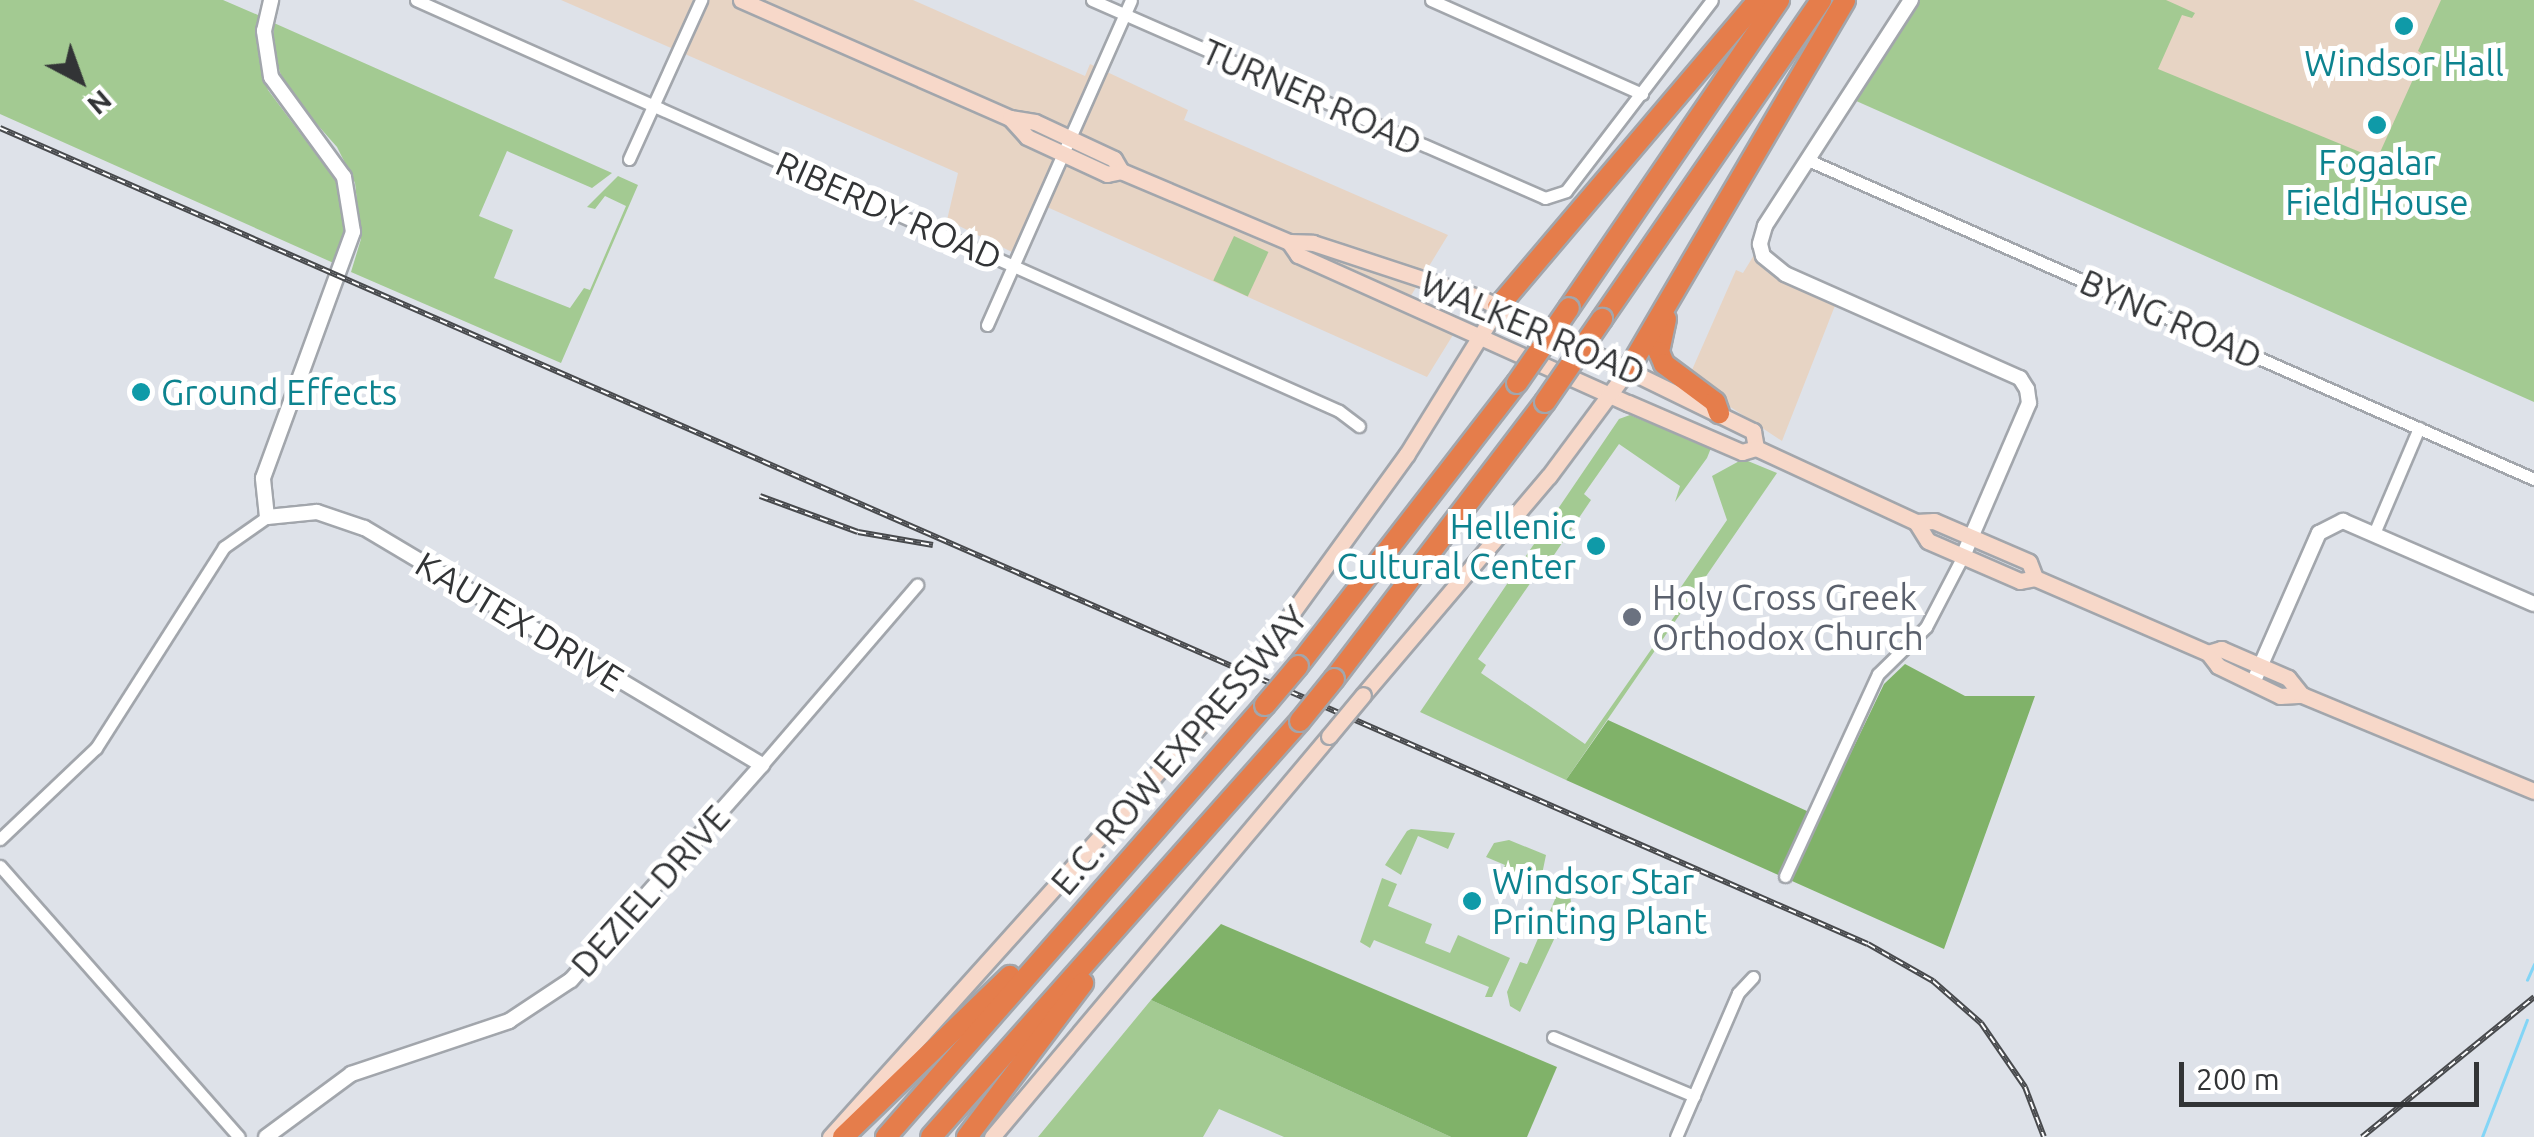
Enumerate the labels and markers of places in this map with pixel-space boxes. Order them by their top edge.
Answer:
marker: Windsor Hall [2393,15,2415,37]
place label: Windsor Hall [2304,42,2504,84]
marker: Fogalar Field House [2366,114,2388,136]
place label: Fogalar Field House [2285,141,2469,223]
place label: Ground Effects [161,371,397,413]
marker: Ground Effects [130,381,152,403]
place label: Hellenic Cultural Center [1337,505,1576,587]
marker: Hellenic Cultural Center [1585,535,1607,557]
place label: Holy Cross Greek Orthodox Church [1652,576,1924,658]
marker: Holy Cross Greek Orthodox Church [1621,606,1643,628]
place label: Windsor Star Printing Plant [1492,860,1707,942]
marker: Windsor Star Printing Plant [1461,890,1483,912]

